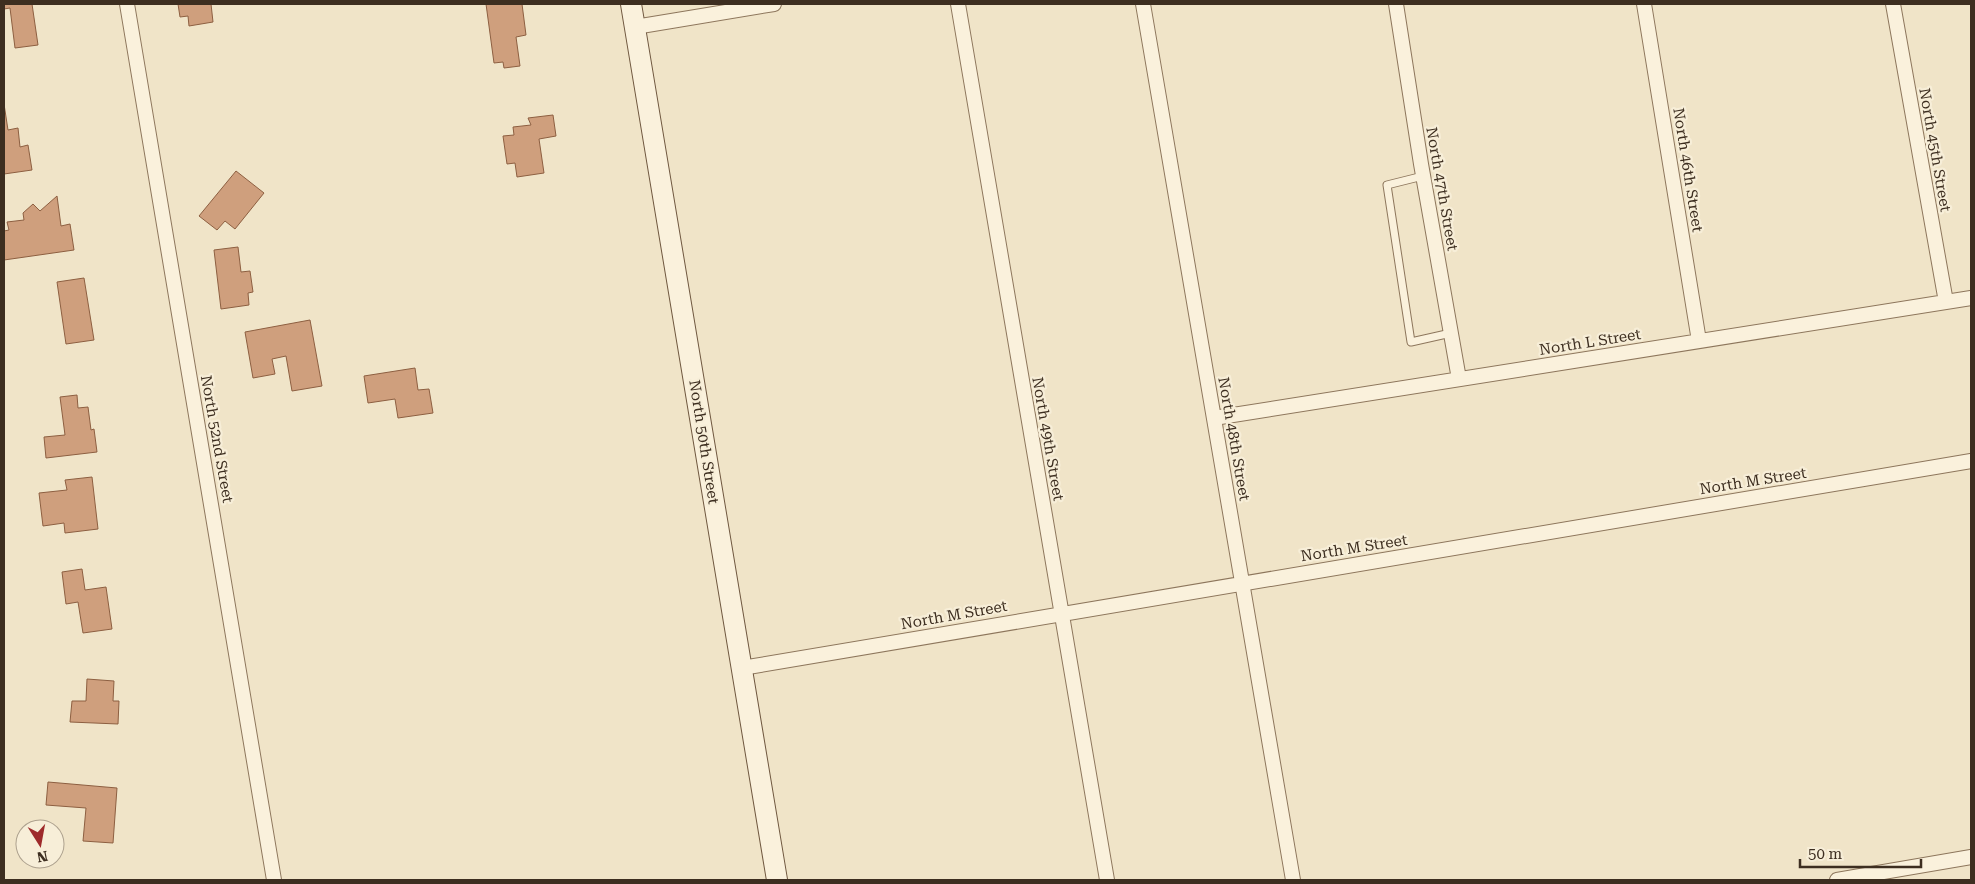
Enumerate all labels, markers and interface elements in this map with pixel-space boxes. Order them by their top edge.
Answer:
street label: North 45th Street [1915,87,1955,214]
street label: North 46th Street [1669,107,1707,234]
street label: North 47th Street [1422,126,1462,253]
street label: North L Street [1538,325,1642,359]
street label: North 52nd Street [197,374,237,505]
street label: North 49th Street [1028,376,1068,503]
street label: North 48th Street [1214,376,1254,503]
street label: North 50th Street [685,379,723,506]
street label: North M Street [1698,464,1808,498]
street label: North M Street [1299,531,1409,565]
street label: North M Street [899,597,1009,633]
north arrow [15,819,65,869]
scale bar [1800,836,1921,868]
text: 50 m [1808,845,1843,863]
text: N [35,848,49,866]

